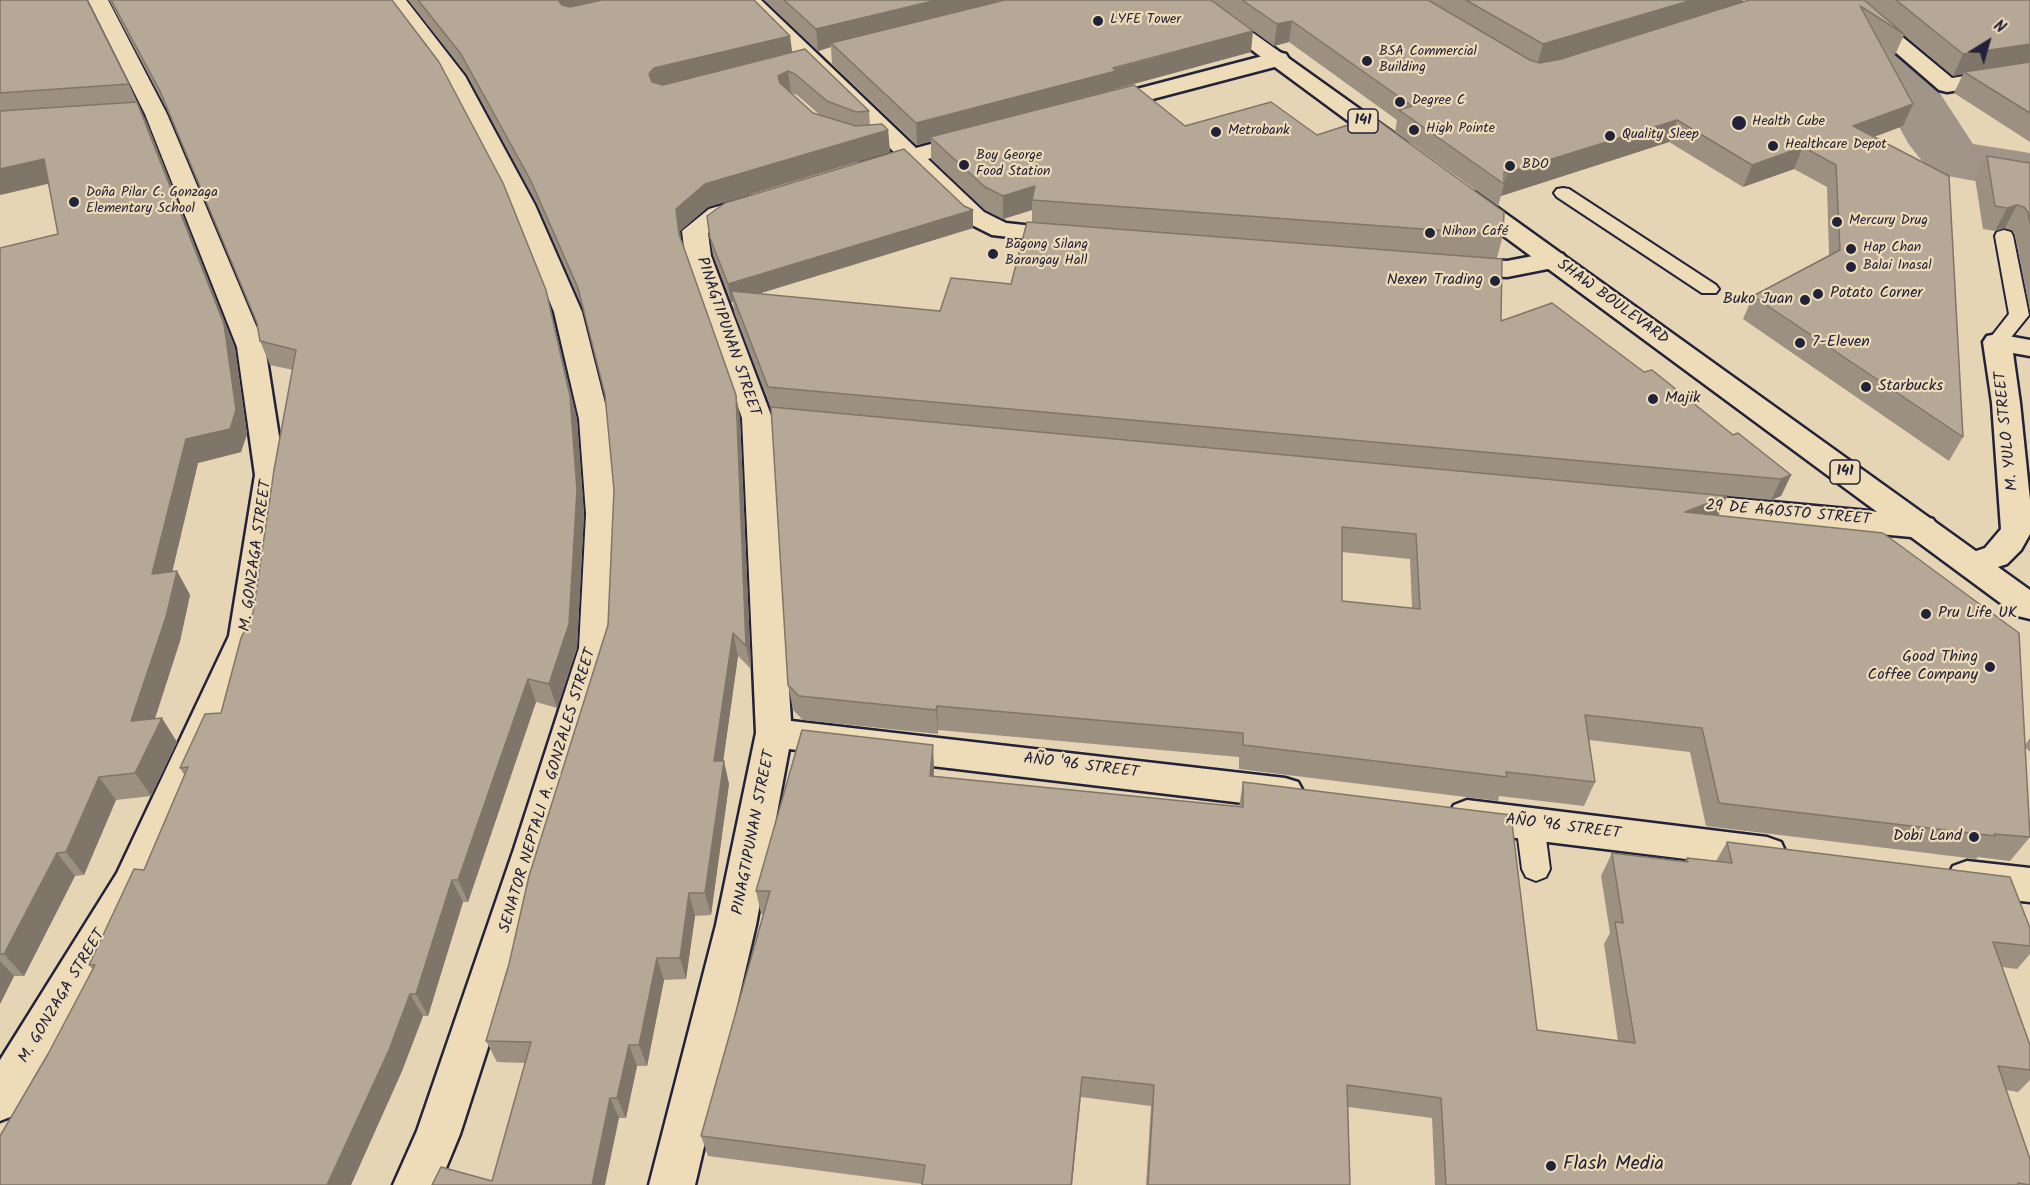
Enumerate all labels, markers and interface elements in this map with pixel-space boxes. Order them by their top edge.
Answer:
north arrow [1958,12,2018,72]
place label: LYFE Tower [1110,13,1181,29]
marker: LYFE Tower [1091,14,1105,28]
text: N [1988,14,2011,40]
place label: BSA Commercial Building [1379,45,1477,78]
marker: BSA Commercial Building [1360,54,1374,68]
place label: Degree C [1412,94,1465,110]
marker: Degree C [1393,95,1407,109]
road number: 141 [1348,109,1378,133]
marker: Health Cube [1730,114,1748,132]
place label: Health Cube [1752,115,1825,131]
place label: High Pointe [1426,122,1495,138]
marker: High Pointe [1407,123,1421,137]
place label: Metrobank [1228,124,1290,140]
marker: Metrobank [1209,125,1223,139]
place label: Quality Sleep [1622,128,1699,144]
marker: Quality Sleep [1603,129,1617,143]
place label: Healthcare Depot [1785,138,1887,154]
marker: Healthcare Depot [1766,139,1780,153]
place label: Boy George Food Station [976,149,1051,182]
marker: Boy George Food Station [957,158,971,172]
place label: BDO [1522,158,1549,174]
marker: BDO [1503,159,1517,173]
place label: Doña Pilar C. Gonzaga Elementary School [86,186,218,219]
marker: Doña Pilar C. Gonzaga Elementary School [67,195,81,209]
place label: Mercury Drug [1849,214,1928,230]
marker: Mercury Drug [1830,215,1844,229]
place label: Nihon Café [1442,225,1508,241]
marker: Nihon Café [1423,226,1437,240]
place label: Bagong Silang Barangay Hall [1005,238,1088,270]
place label: Hap Chan [1863,241,1921,257]
marker: Hap Chan [1844,242,1858,256]
marker: Bagong Silang Barangay Hall [986,247,1000,261]
street label: PINAGTIPUNAN STREET [691,255,763,419]
street label: SHAW BOULEVARD [1552,256,1672,350]
place label: Balai Inasal [1863,259,1932,275]
marker: Balai Inasal [1844,260,1858,274]
place label: Nexen Trading [1387,271,1483,291]
marker: Nexen Trading [1488,274,1502,288]
place label: Potato Corner [1830,284,1923,304]
marker: Potato Corner [1811,287,1825,301]
place label: Buko Juan [1723,290,1793,310]
marker: Buko Juan [1798,293,1812,307]
place label: 7-Eleven [1812,333,1870,353]
marker: 7-Eleven [1793,336,1807,350]
street label: M. YULO STREET [1992,370,2024,492]
place label: Starbucks [1878,377,1943,397]
marker: Starbucks [1859,380,1873,394]
place label: Majik [1665,389,1701,409]
marker: Majik [1646,392,1660,406]
road number: 141 [1830,460,1860,484]
street label: M. GONZAGA STREET [237,479,277,633]
street label: 29 DE AGOSTO STREET [1705,497,1871,531]
place label: Pru Life UK [1938,604,2017,624]
marker: Pru Life UK [1919,607,1933,621]
street label: SENATOR NEPTALI A. GONZALES STREET [496,646,602,936]
place label: Good Thing Coffee Company [1868,648,1978,686]
marker: Good Thing Coffee Company [1983,660,1997,674]
street label: PINAGTIPUNAN STREET [730,749,780,917]
street label: AÑO '96 STREET [1022,750,1140,784]
street label: AÑO '96 STREET [1504,811,1622,845]
place label: Dobi Land [1893,827,1962,847]
marker: Dobi Land [1967,830,1981,844]
street label: M. GONZAGA STREET [16,927,110,1067]
place label: Flash Media [1563,1154,1664,1178]
marker: Flash Media [1544,1159,1558,1173]

